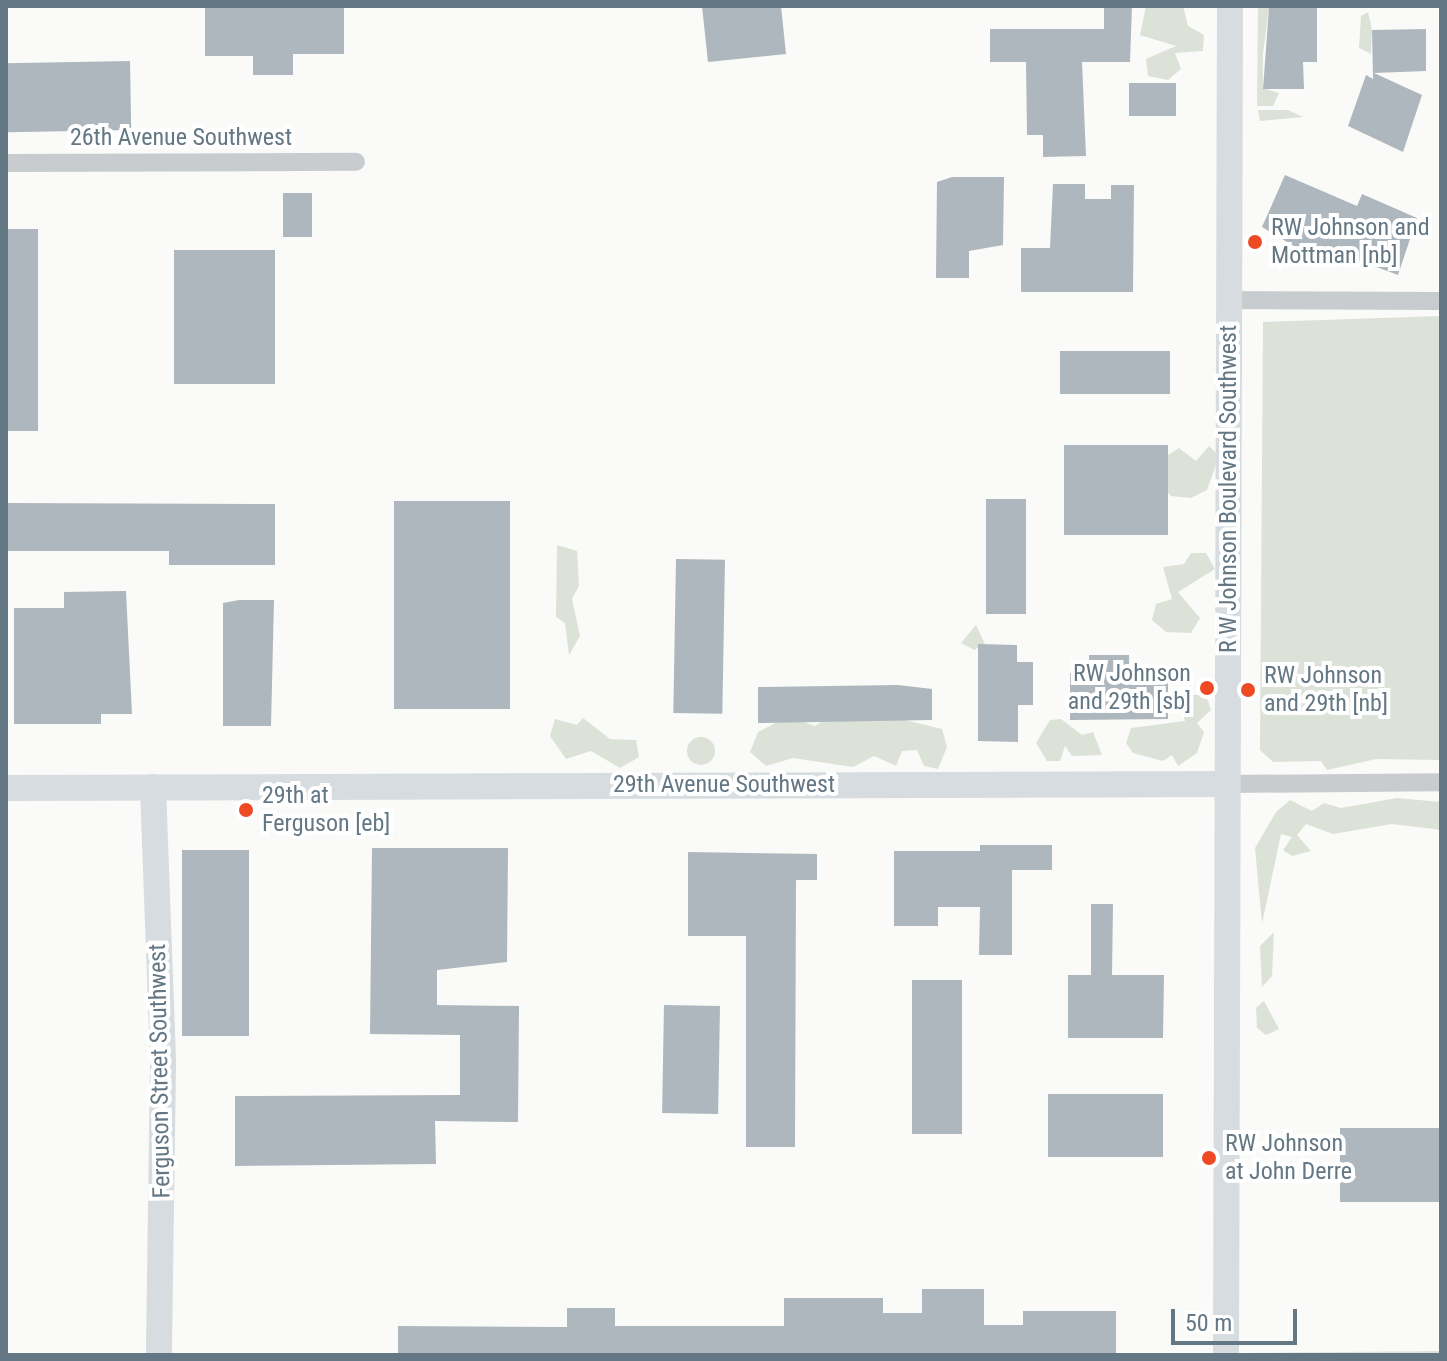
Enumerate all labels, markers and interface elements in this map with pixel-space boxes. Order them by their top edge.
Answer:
street label: 26th Avenue Southwest [70,124,292,152]
place label: RW Johnson and Mottman [nb] [1271,214,1430,270]
marker: RW Johnson and Mottman [nb] [1246,233,1264,251]
street label: R W Johnson Boulevard Southwest [1215,325,1243,653]
place label: RW Johnson and 29th [sb] [1068,660,1191,716]
place label: RW Johnson and 29th [nb] [1264,662,1388,718]
marker: RW Johnson and 29th [sb] [1198,679,1216,697]
marker: RW Johnson and 29th [nb] [1239,681,1257,699]
street label: 29th Avenue Southwest [613,771,835,799]
place label: 29th at Ferguson [eb] [262,782,390,838]
marker: 29th at Ferguson [eb] [237,801,255,819]
street label: Ferguson Street Southwest [143,943,177,1199]
place label: RW Johnson at John Derre [1225,1130,1352,1186]
marker: RW Johnson at John Derre [1200,1149,1218,1167]
scale bar [1175,1293,1301,1343]
text: 50 m [1185,1309,1232,1337]

